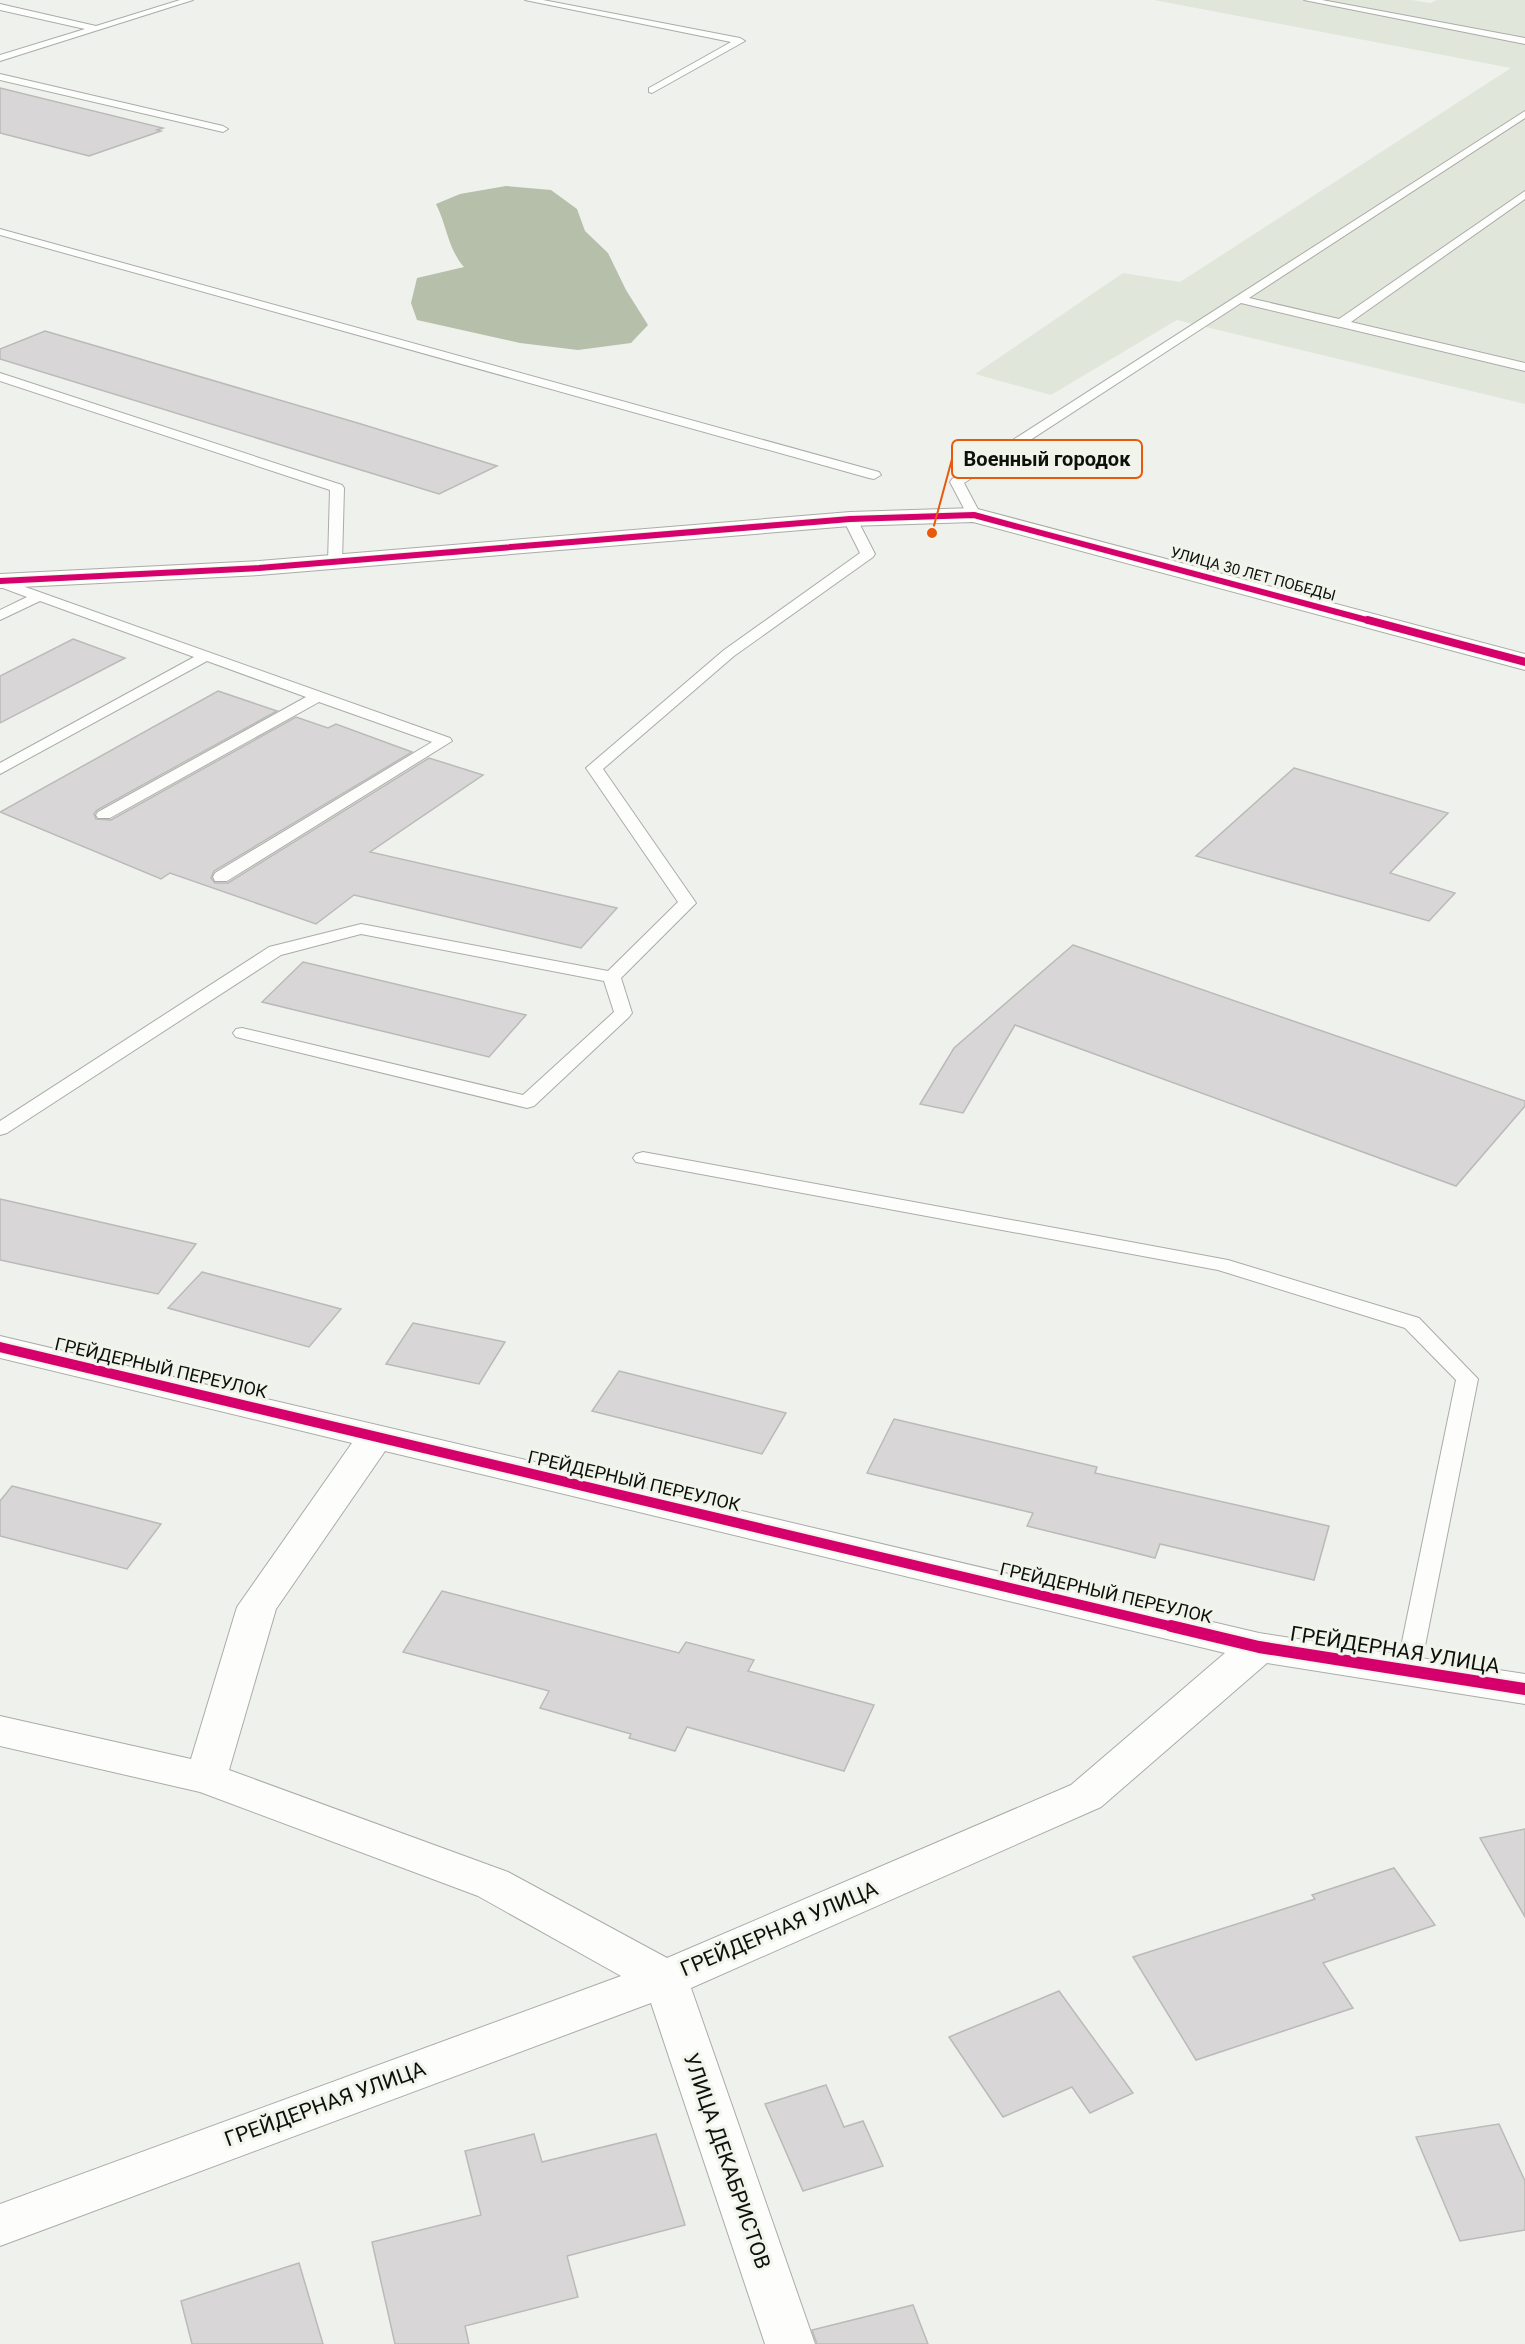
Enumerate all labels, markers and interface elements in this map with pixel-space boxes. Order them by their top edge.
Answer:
callout: Военный городок [952,440,1142,478]
text: Военный городок [964,447,1131,471]
street label: УЛИЦА 30 ЛЕТ ПОБЕДЫ [1168,543,1338,605]
street label: ГРЕЙДЕРНЫЙ ПЕРЕУЛОК [53,1333,270,1402]
street label: ГРЕЙДЕРНЫЙ ПЕРЕУЛОК [526,1446,743,1515]
street label: ГРЕЙДЕРНЫЙ ПЕРЕУЛОК [998,1558,1215,1627]
street label: ГРЕЙДЕРНАЯ УЛИЦА [1288,1622,1502,1678]
street label: ГРЕЙДЕРНАЯ УЛИЦА [677,1876,882,1981]
street label: УЛИЦА ДЕКАБРИСТОВ [679,2050,775,2272]
street label: ГРЕЙДЕРНАЯ УЛИЦА [221,2056,429,2152]

